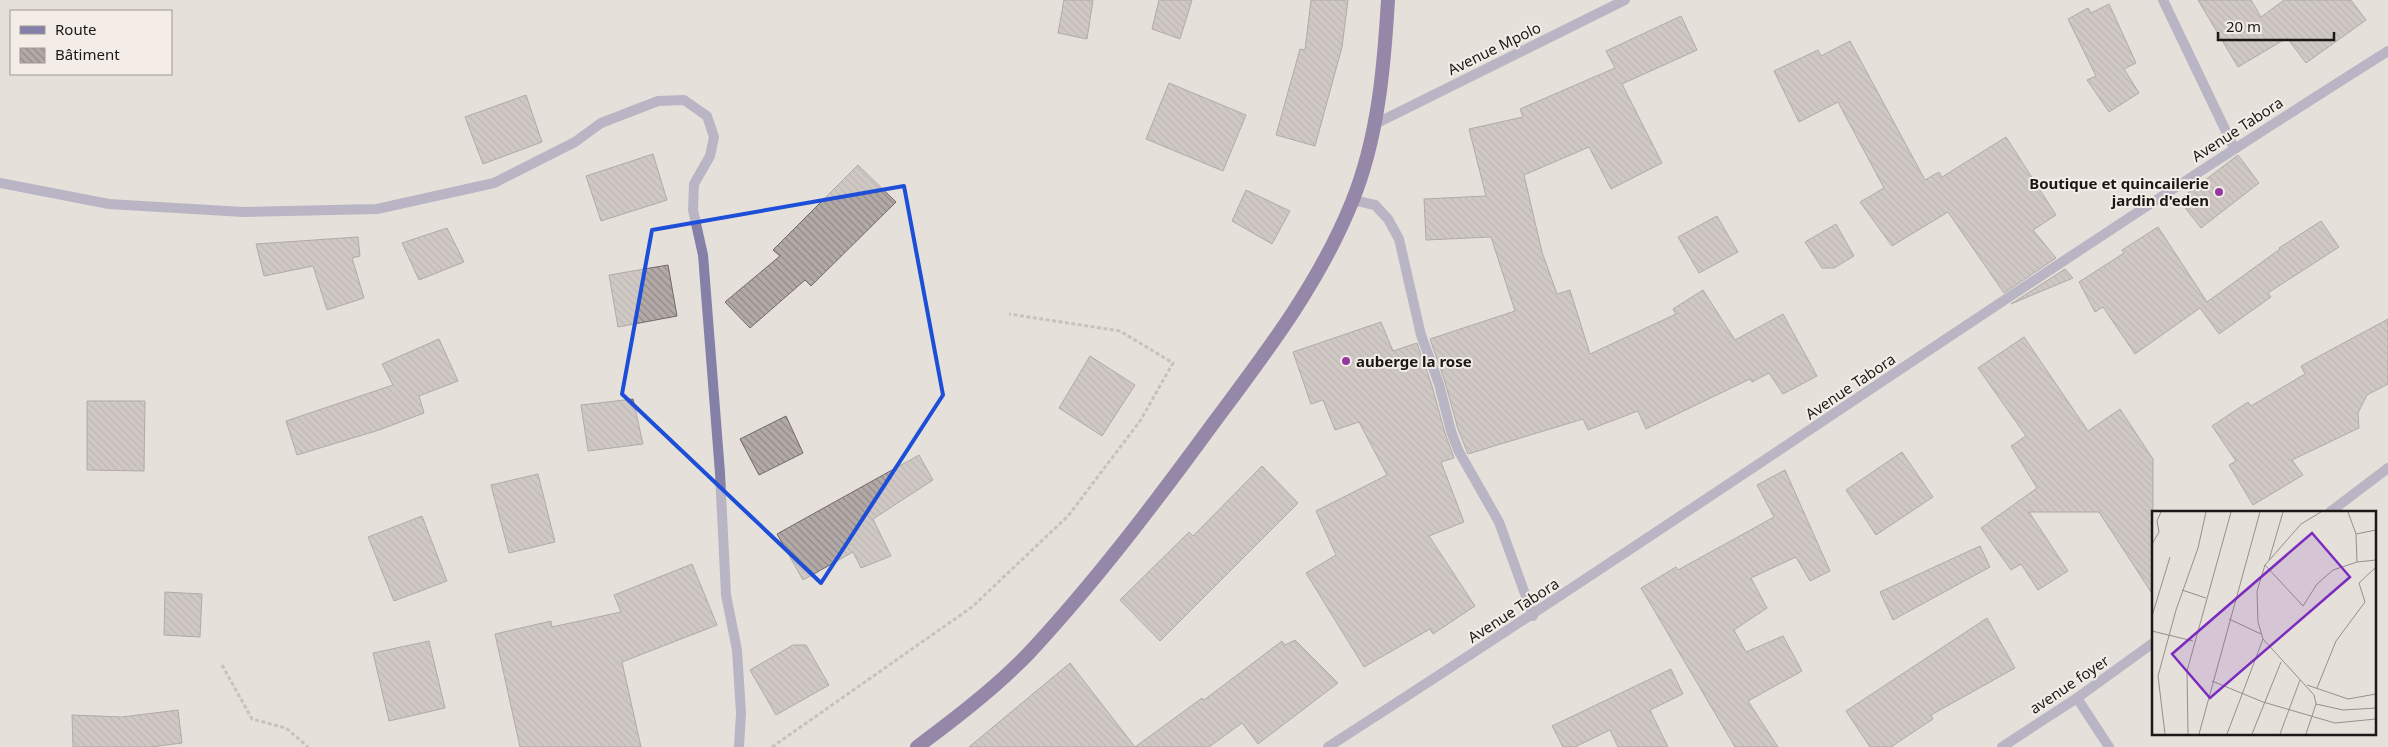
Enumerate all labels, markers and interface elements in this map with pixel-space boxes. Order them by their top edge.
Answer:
legend [10,10,172,75]
scale bar [2218,10,2334,42]
text: 20 m [2226,16,2261,36]
street label: Avenue Mpolo [1444,17,1544,79]
text: Route [55,19,97,39]
text: Bâtiment [55,44,120,64]
street label: Avenue Tabora [2188,92,2286,166]
place label: Boutique et quincailerie jardin d'eden [2029,173,2209,210]
marker: Boutique et quincailerie jardin d'eden [2213,186,2225,198]
street label: Avenue Tabora [1801,348,1899,424]
place label: auberge la rose [1356,351,1472,371]
marker: auberge la rose [1340,355,1352,367]
inset map [2152,511,2376,734]
street label: Avenue Tabora [1464,573,1562,647]
street label: avenue foyer [2025,650,2113,718]

